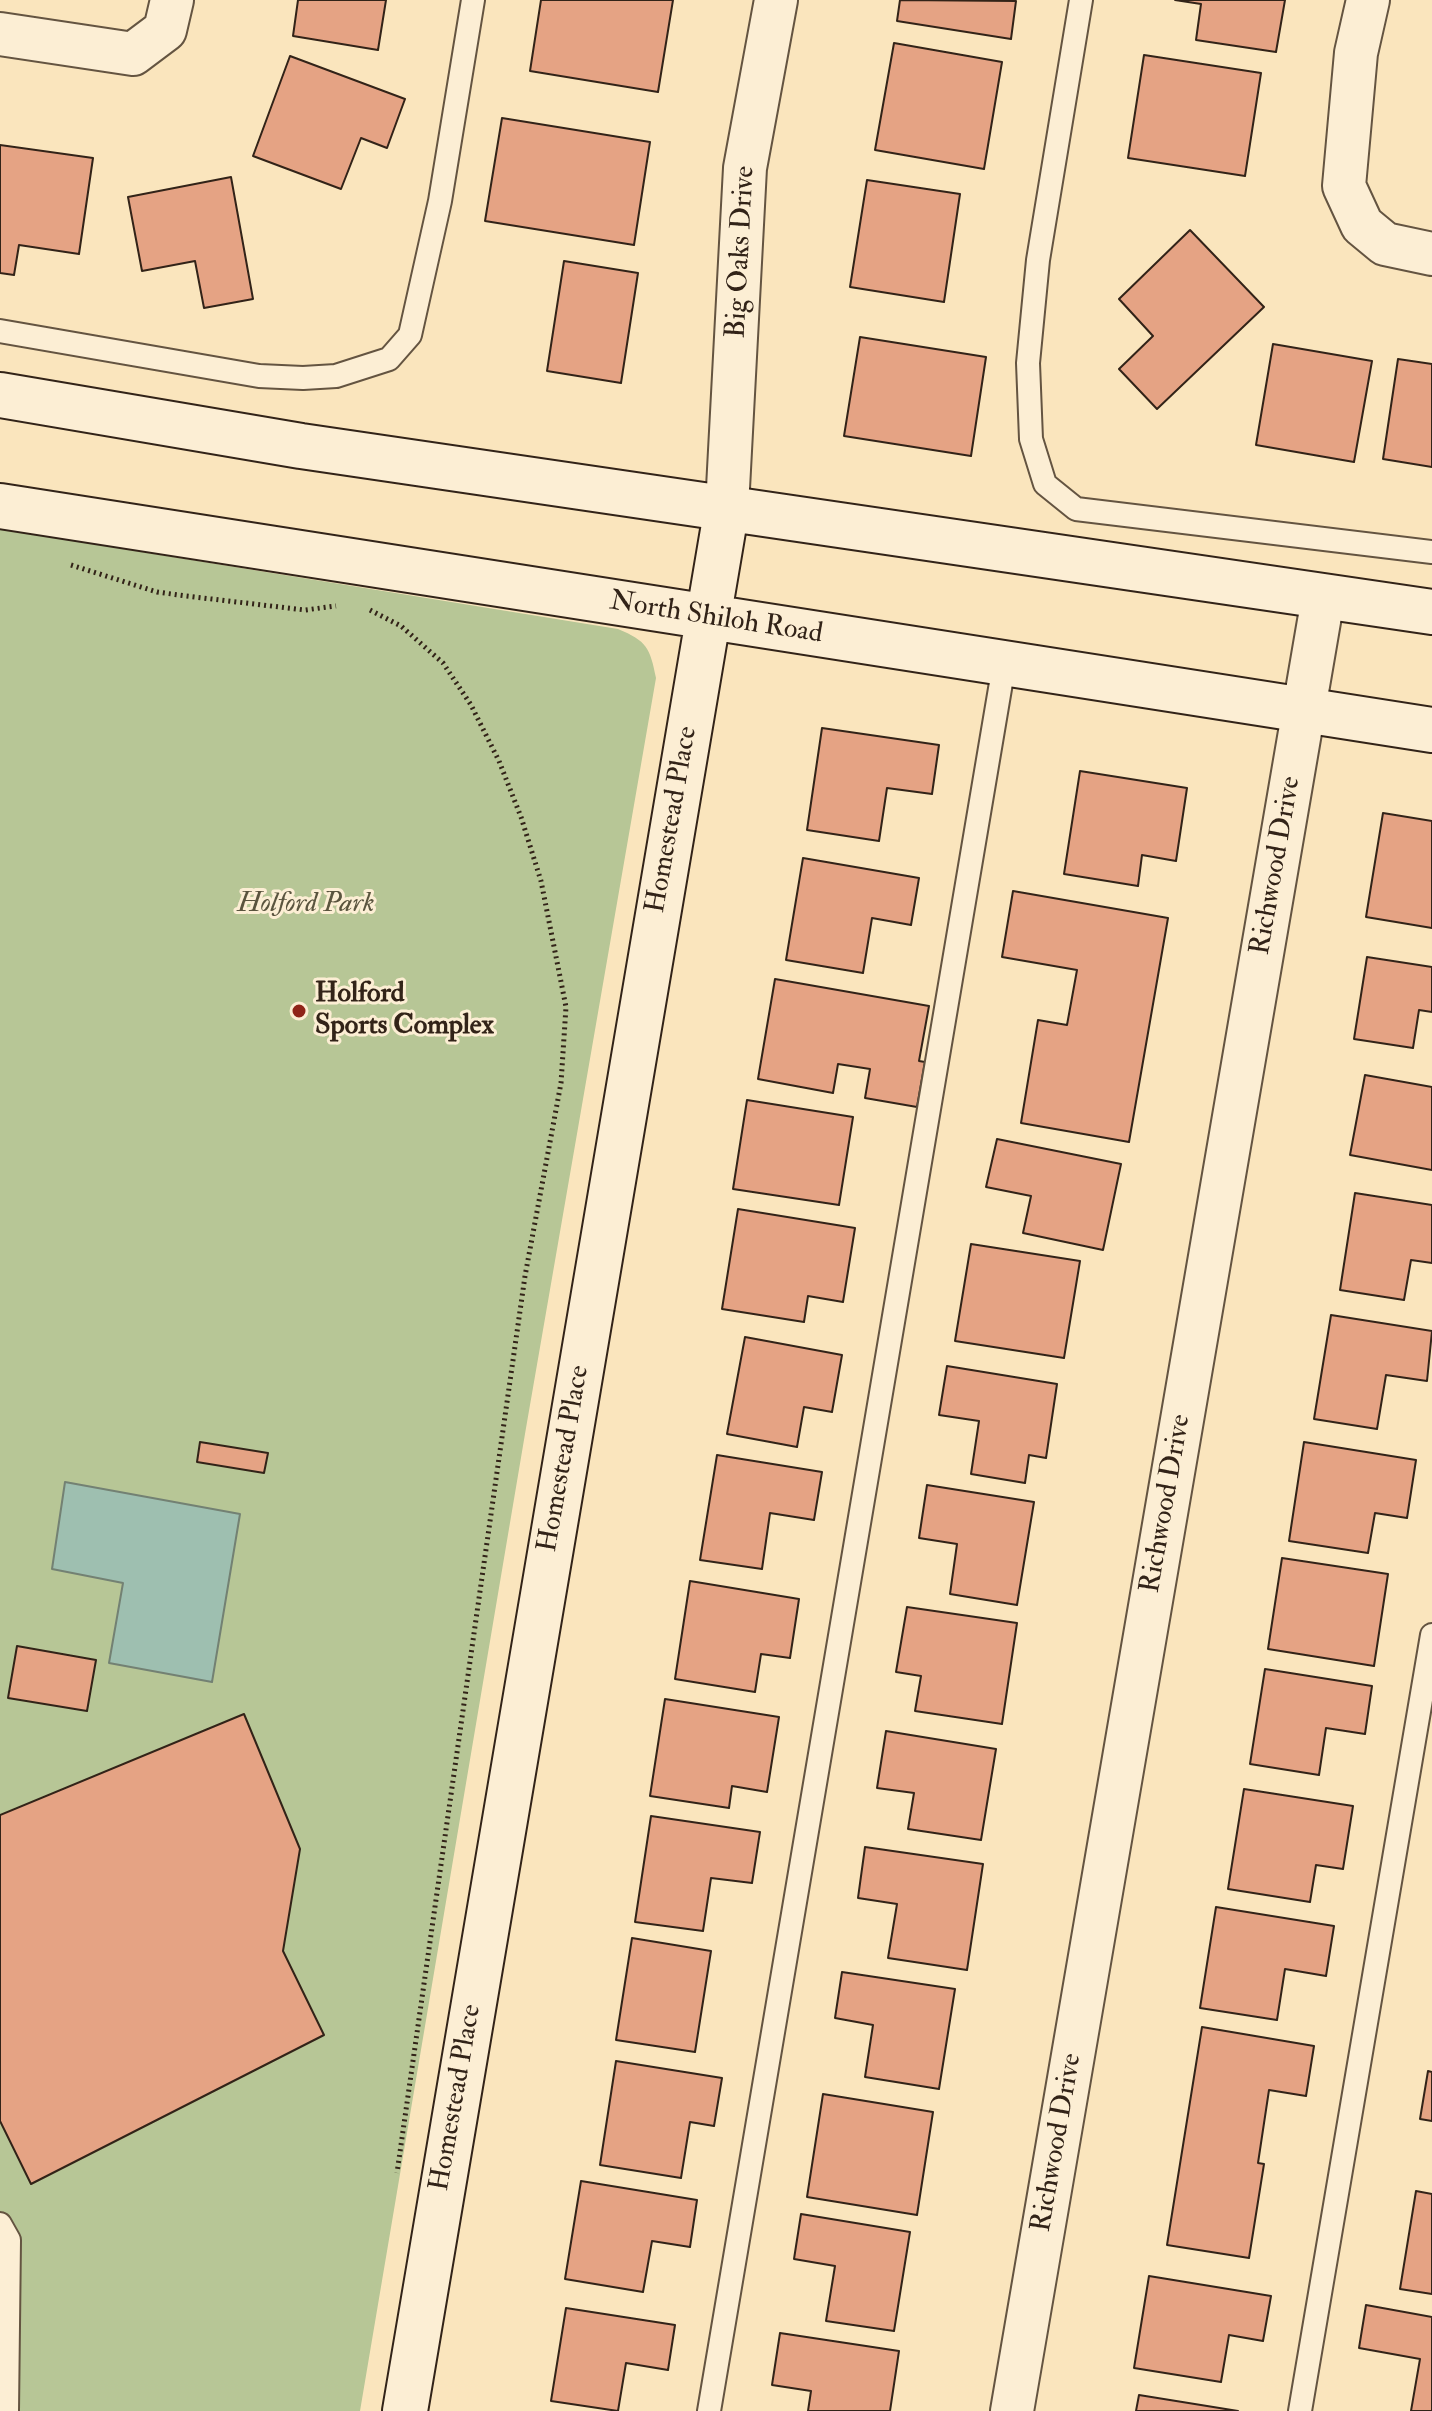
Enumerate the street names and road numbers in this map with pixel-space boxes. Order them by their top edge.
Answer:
street label: Big Oaks Drive [721,165,763,339]
street label: North Shiloh Road [607,586,825,652]
street label: Homestead Place [640,724,706,916]
street label: Richwood Drive [1245,774,1309,958]
street label: Homestead Place [532,1363,598,1555]
street label: Richwood Drive [1135,1412,1199,1596]
street label: Homestead Place [424,2002,490,2194]
street label: Richwood Drive [1026,2051,1090,2235]

